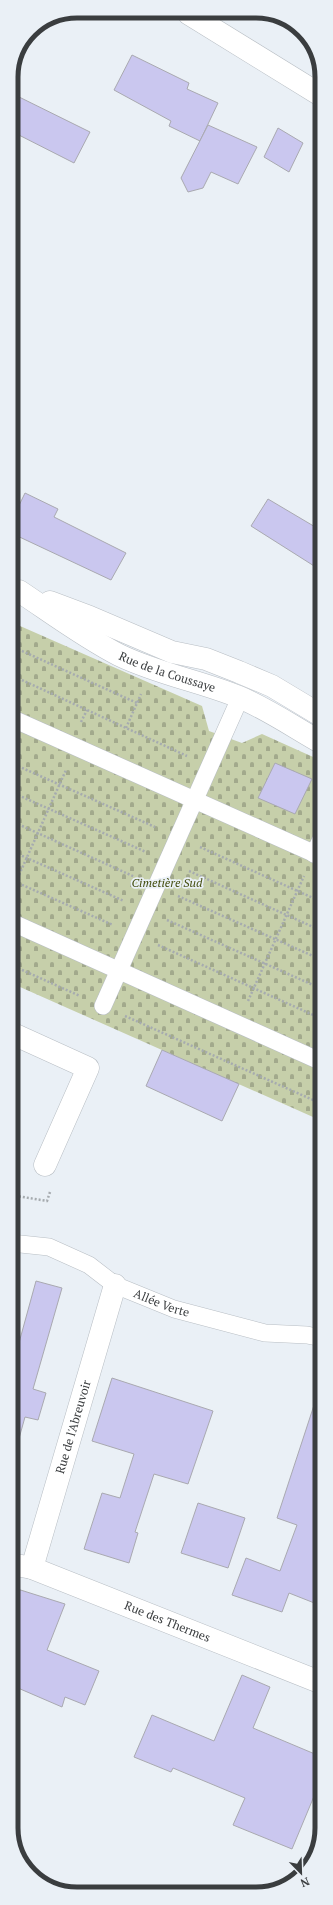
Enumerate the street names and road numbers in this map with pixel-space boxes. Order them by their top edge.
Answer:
street label: Rue de la Coussaye [117,648,218,695]
street label: Allée Verte [132,1285,191,1320]
street label: Rue de l'Abreuvoir [52,1378,94,1475]
street label: Rue des Thermes [122,1597,213,1645]

